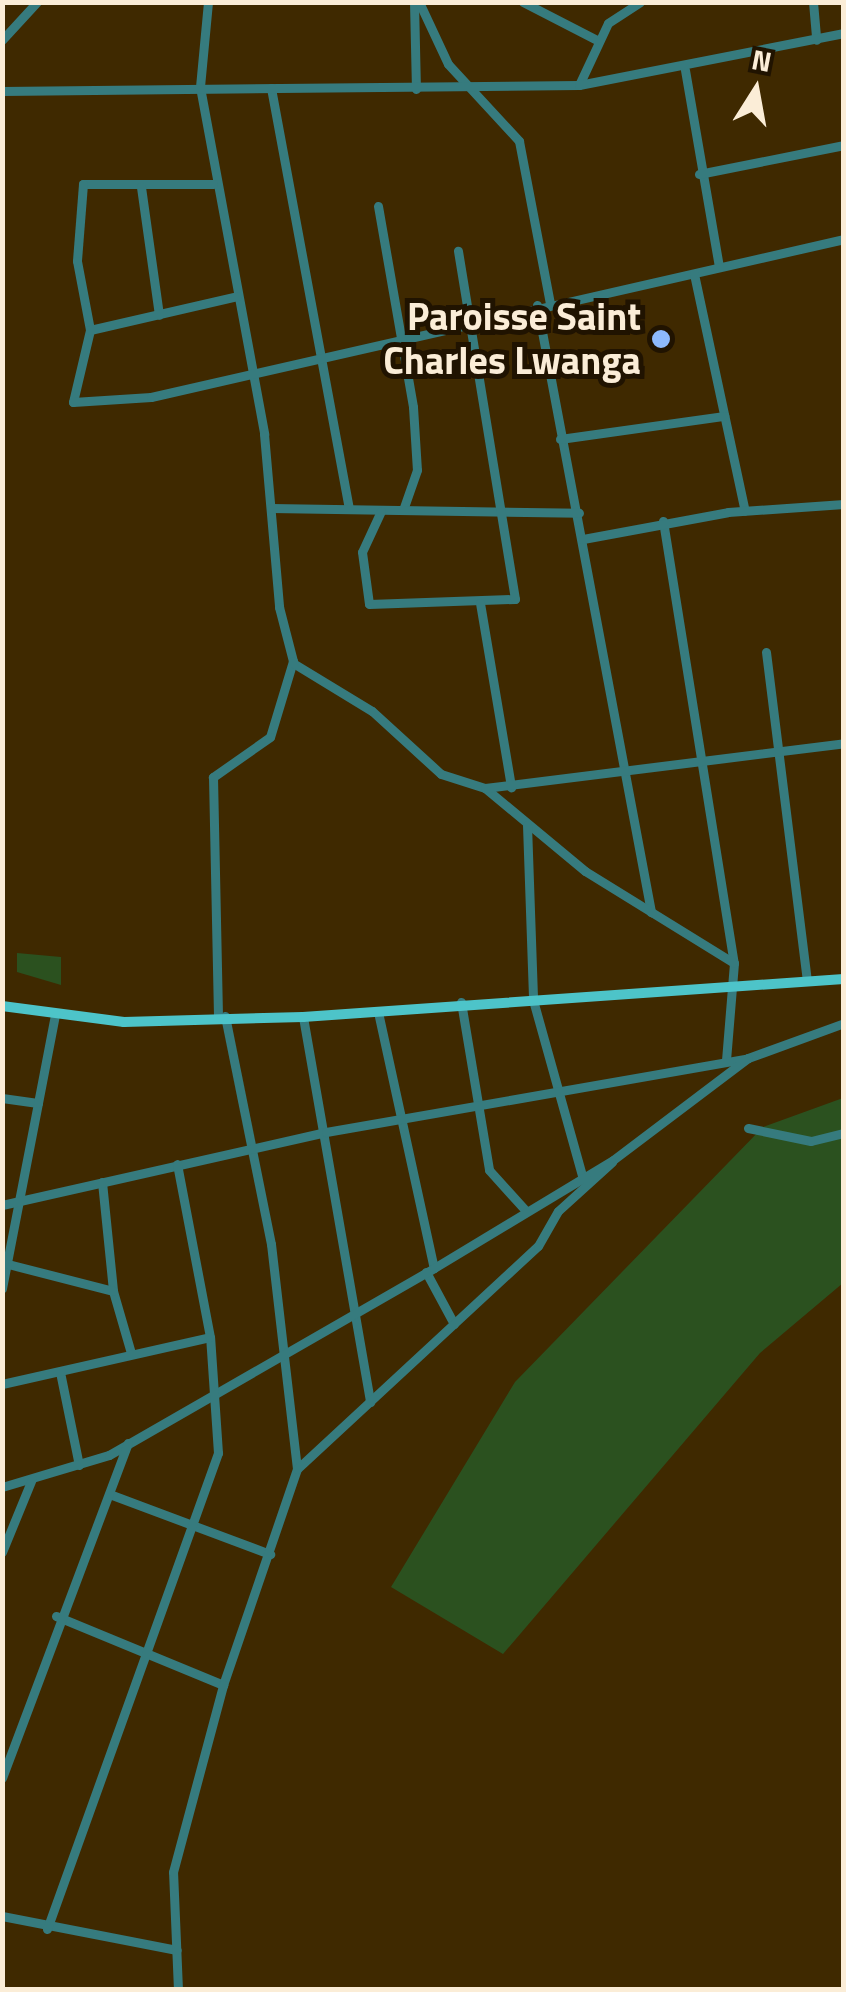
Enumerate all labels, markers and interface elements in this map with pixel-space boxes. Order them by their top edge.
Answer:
text: N [748,37,775,83]
north arrow [706,40,806,140]
place label: Paroisse Saint Charles Lwanga [383,294,641,383]
marker: Paroisse Saint Charles Lwanga [650,328,672,350]

